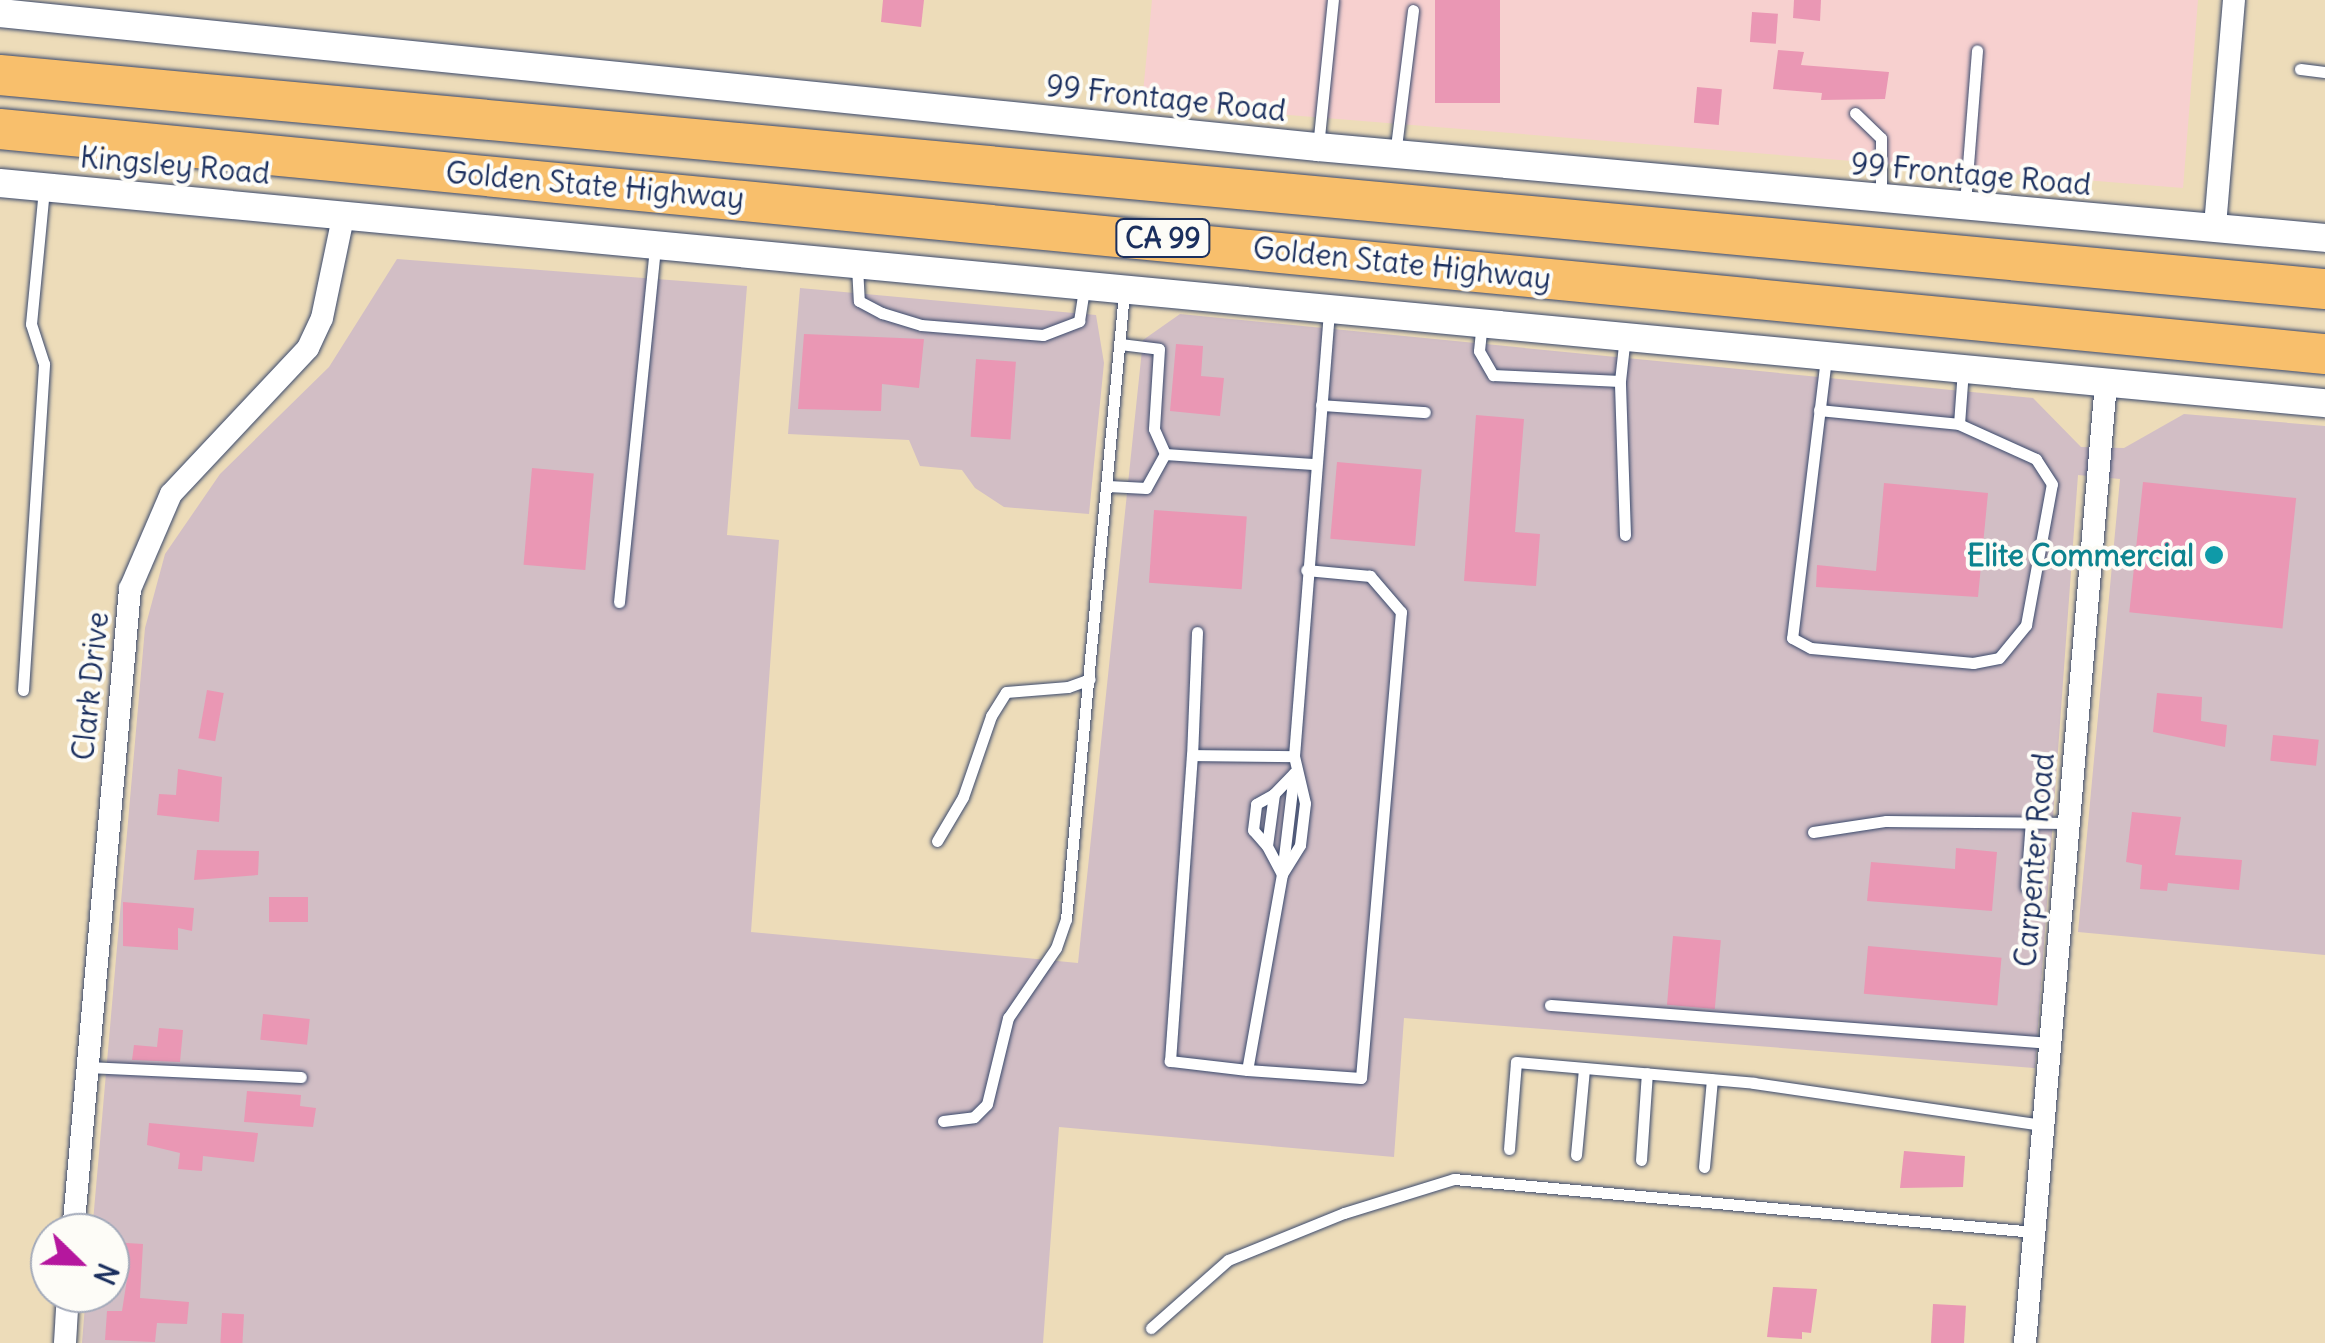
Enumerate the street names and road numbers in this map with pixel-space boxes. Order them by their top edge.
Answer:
street label: 99 Frontage Road [1044,68,1288,128]
street label: Kingsley Road [79,139,271,191]
street label: 99 Frontage Road [1849,146,2093,202]
street label: Golden State Highway [444,154,746,216]
road number: CA 99 [1113,215,1213,261]
street label: Golden State Highway [1251,229,1553,297]
street label: Clark Drive [64,610,116,762]
street label: Carpenter Road [2007,751,2061,969]

